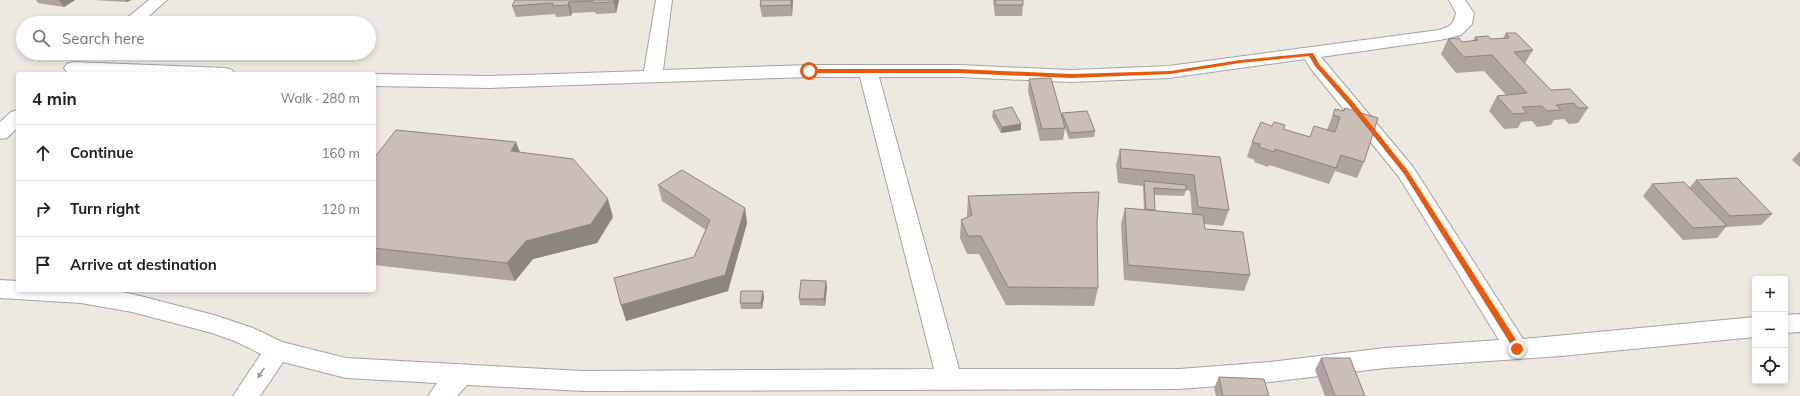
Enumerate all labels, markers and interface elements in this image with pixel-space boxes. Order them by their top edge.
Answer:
search box [16,16,376,60]
icon: search [30,27,52,49]
text: Search here [62,29,144,48]
route start [800,62,818,80]
text: 4 min [32,88,77,109]
text: Walk · 280 m [281,90,360,106]
icon: ahead [32,142,54,164]
text: Continue [70,143,133,162]
text: 160 m [322,145,360,161]
icon: right [32,198,54,220]
text: Turn right [70,199,140,218]
text: 120 m [322,201,360,217]
icon: arrive [32,254,54,276]
text: Arrive at destination [70,255,217,274]
map controls [1752,276,1788,384]
button: + [1752,276,1788,312]
button: − [1752,312,1788,348]
route end [1508,340,1526,358]
button: locate [1752,348,1788,384]
one-way arrow [257,368,265,378]

